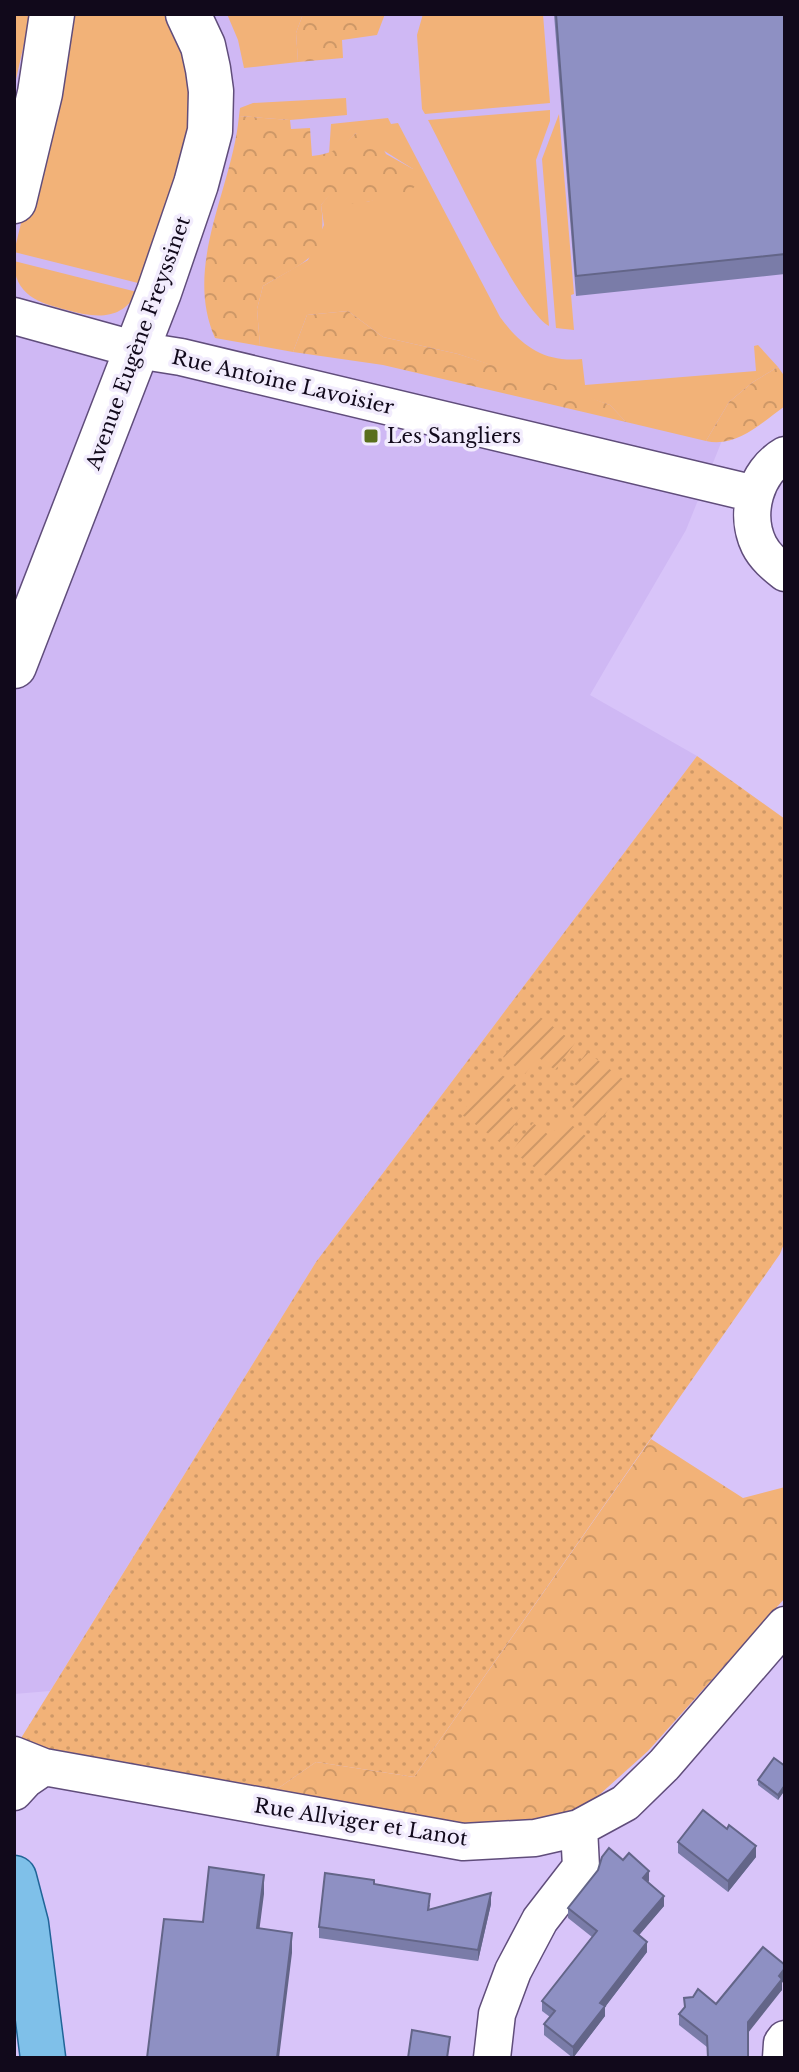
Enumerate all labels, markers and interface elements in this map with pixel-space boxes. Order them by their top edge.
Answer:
street label: Avenue Eugène Freyssinet [81,212,195,474]
street label: Rue Antoine Lavoisier [170,345,397,419]
place label: Les Sangliers [387,424,521,448]
marker: Les Sangliers [362,427,380,445]
street label: Rue Allviger et Lanot [253,1793,470,1851]

